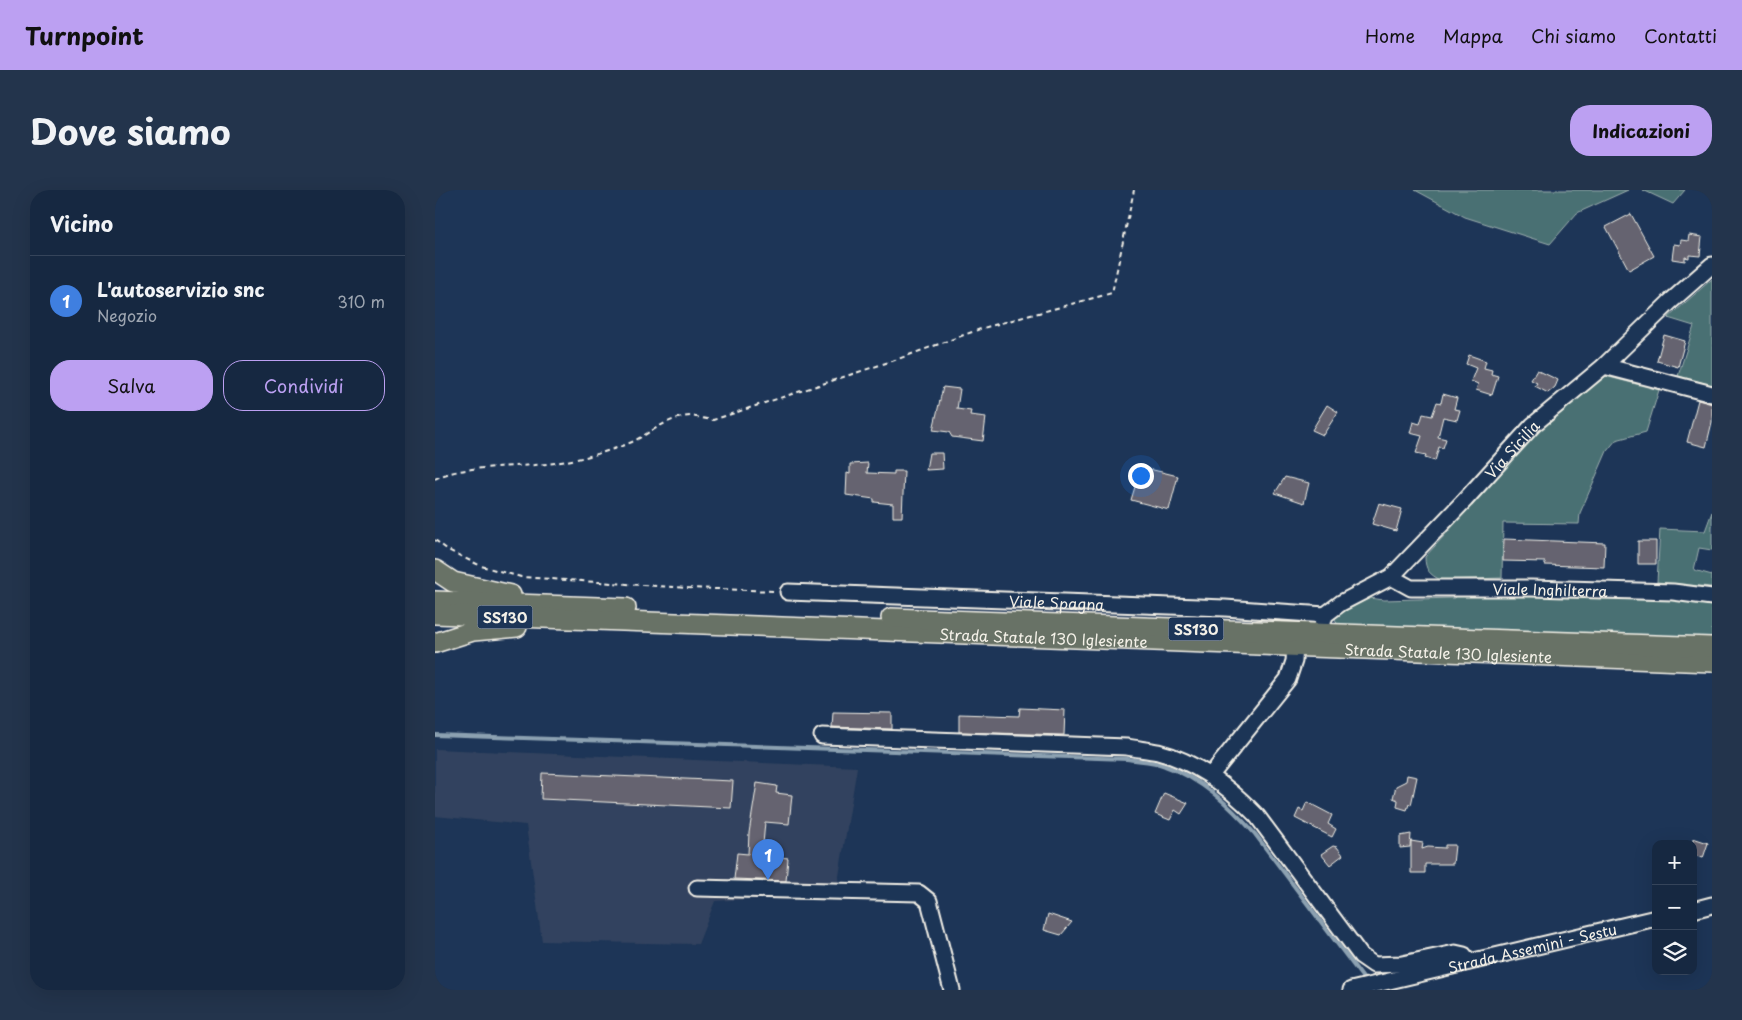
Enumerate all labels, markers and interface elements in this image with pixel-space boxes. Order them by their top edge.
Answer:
text: Turnpoint [25,17,144,53]
text: Home [1365,22,1415,49]
text: Mappa [1443,22,1503,49]
text: Chi siamo [1531,22,1616,49]
text: Contatti [1644,22,1717,49]
text: Dove siamo [30,104,231,157]
button: Indicazioni [1570,105,1712,156]
text: Vicino [50,207,113,239]
text: L'autoservizio snc [97,275,265,303]
text: 1 [62,289,70,313]
text: 310 m [337,289,385,313]
text: Negozio [97,303,157,327]
button: Salva [50,360,213,411]
button: Condividi [223,360,385,411]
street label: Via Sicilia [1479,414,1545,483]
your location [1128,463,1154,489]
street label: Viale Inghilterra [1493,577,1609,602]
street label: Viale Spagna [1008,589,1106,615]
road number: SS130 [477,606,533,628]
road number: SS130 [1169,618,1223,640]
street label: Strada Statale 130 Iglesiente [939,621,1148,652]
street label: Strada Statale 130 Iglesiente [1344,637,1553,667]
pin: 1 [752,839,784,880]
map controls [1652,840,1697,975]
button: + [1652,840,1697,885]
button: − [1652,885,1697,930]
street label: Strada Assemini - Sestu [1445,916,1619,978]
button: layers [1652,930,1697,975]

